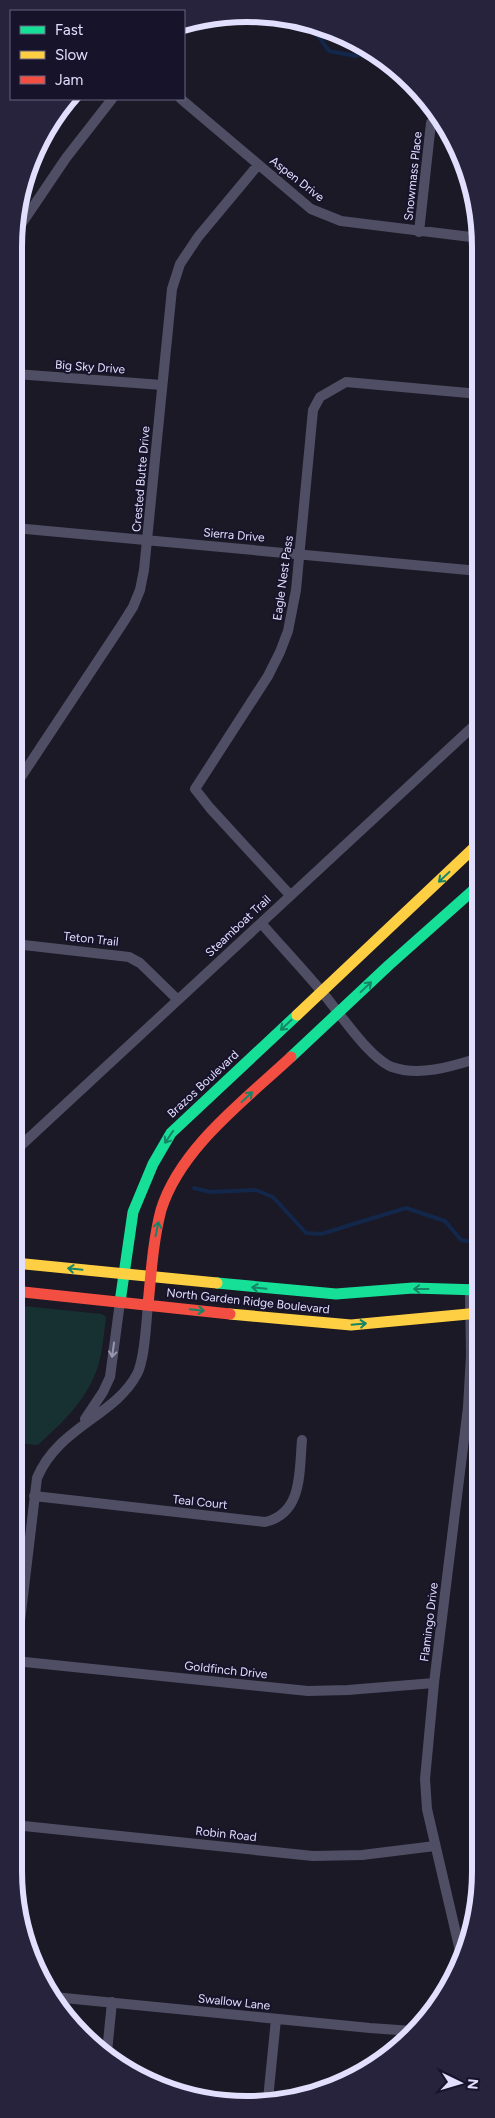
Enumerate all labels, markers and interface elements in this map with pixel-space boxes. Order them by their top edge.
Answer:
legend [10,10,185,100]
text: Fast [55,21,84,39]
text: Slow [55,46,88,64]
text: Jam [55,71,83,89]
street label: Snowmass Place [401,130,425,221]
street label: Aspen Drive [267,154,327,205]
street label: Big Sky Drive [54,358,126,376]
street label: Crested Butte Drive [129,425,153,533]
street label: Sierra Drive [203,525,266,545]
street label: Eagle Nest Pass [270,534,296,621]
one-way arrow [437,871,450,883]
street label: Steamboat Trail [202,892,274,960]
street label: Teton Trail [63,929,119,949]
one-way arrow [360,981,373,993]
one-way arrow [280,1019,293,1031]
street label: Brazos Boulevard [164,1047,242,1121]
one-way arrow [241,1091,254,1103]
one-way arrow [164,1130,174,1144]
one-way arrow [153,1221,163,1237]
one-way arrow [68,1264,84,1274]
one-way arrow [251,1283,267,1293]
one-way arrow [413,1284,429,1293]
street label: North Garden Ridge Boulevard [166,1285,330,1317]
one-way arrow [189,1305,205,1315]
one-way arrow [350,1319,366,1329]
one-way arrow [108,1342,118,1358]
street label: Teal Court [172,1492,229,1512]
street label: Flamingo Drive [417,1581,441,1662]
street label: Goldfinch Drive [184,1659,269,1681]
street label: Robin Road [195,1824,257,1844]
street label: Swallow Lane [197,1991,271,2013]
north arrow [435,2058,485,2108]
text: N [464,2078,481,2090]

